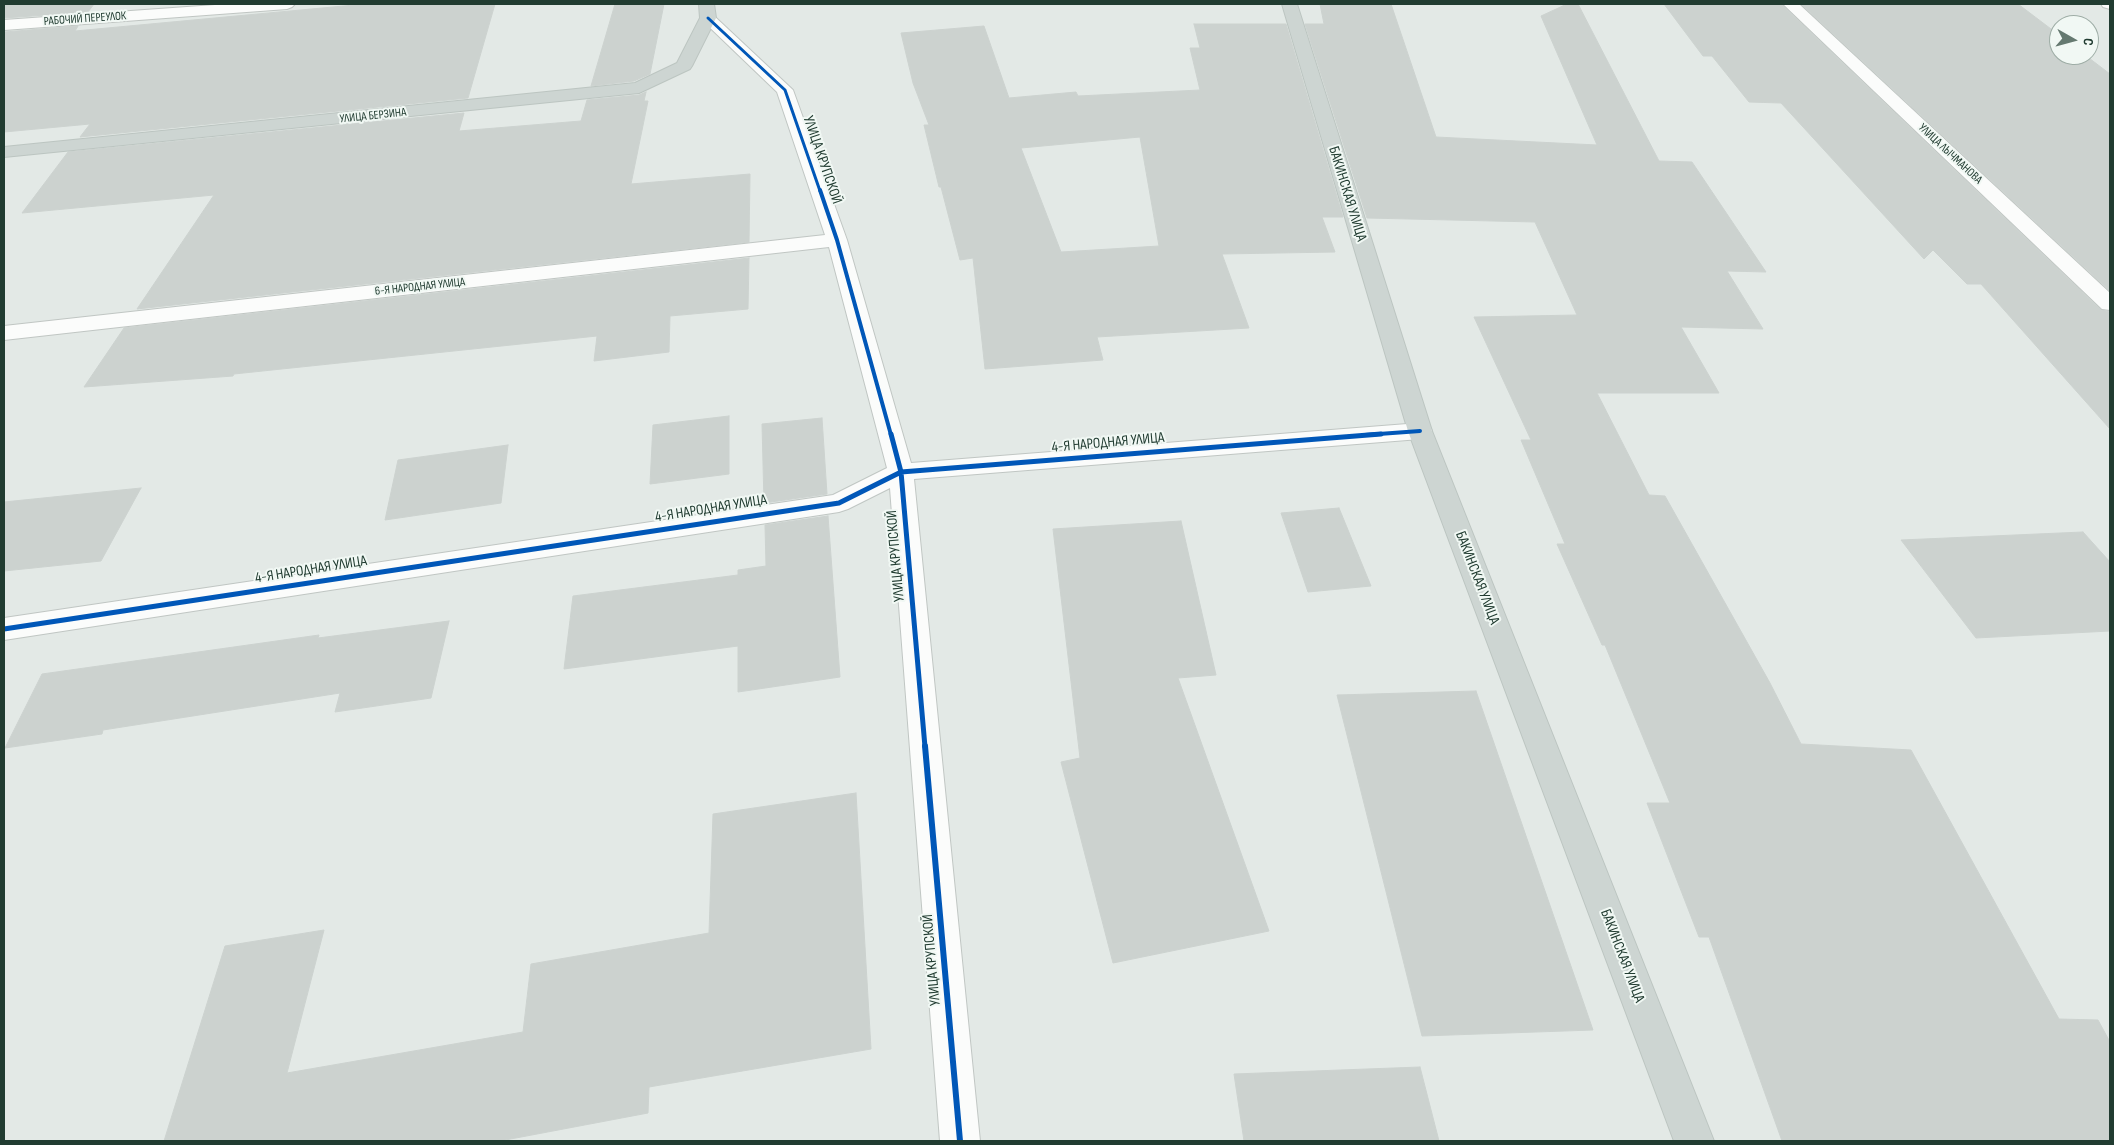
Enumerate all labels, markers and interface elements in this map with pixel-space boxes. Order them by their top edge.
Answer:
street label: РАБОЧИЙ ПЕРЕУЛОК [43,9,127,29]
north arrow [2049,15,2099,65]
text: С [2080,37,2097,46]
street label: УЛИЦА БЕРЗИНА [339,105,407,127]
street label: УЛИЦА КРУПСКОЙ [799,114,845,206]
street label: УЛИЦА ЛЫЧМАНОВА [1915,121,1985,187]
street label: БАКИНСКАЯ УЛИЦА [1324,144,1370,244]
street label: 6-Я НАРОДНАЯ УЛИЦА [374,275,466,299]
street label: 4-Я НАРОДНАЯ УЛИЦА [1051,429,1165,457]
street label: 4-Я НАРОДНАЯ УЛИЦА [654,491,768,527]
street label: УЛИЦА КРУПСКОЙ [883,509,909,603]
street label: БАКИНСКАЯ УЛИЦА [1451,529,1503,627]
street label: 4-Я НАРОДНАЯ УЛИЦА [254,552,368,588]
street label: БАКИНСКАЯ УЛИЦА [1596,907,1648,1005]
street label: УЛИЦА КРУПСКОЙ [919,913,945,1007]

